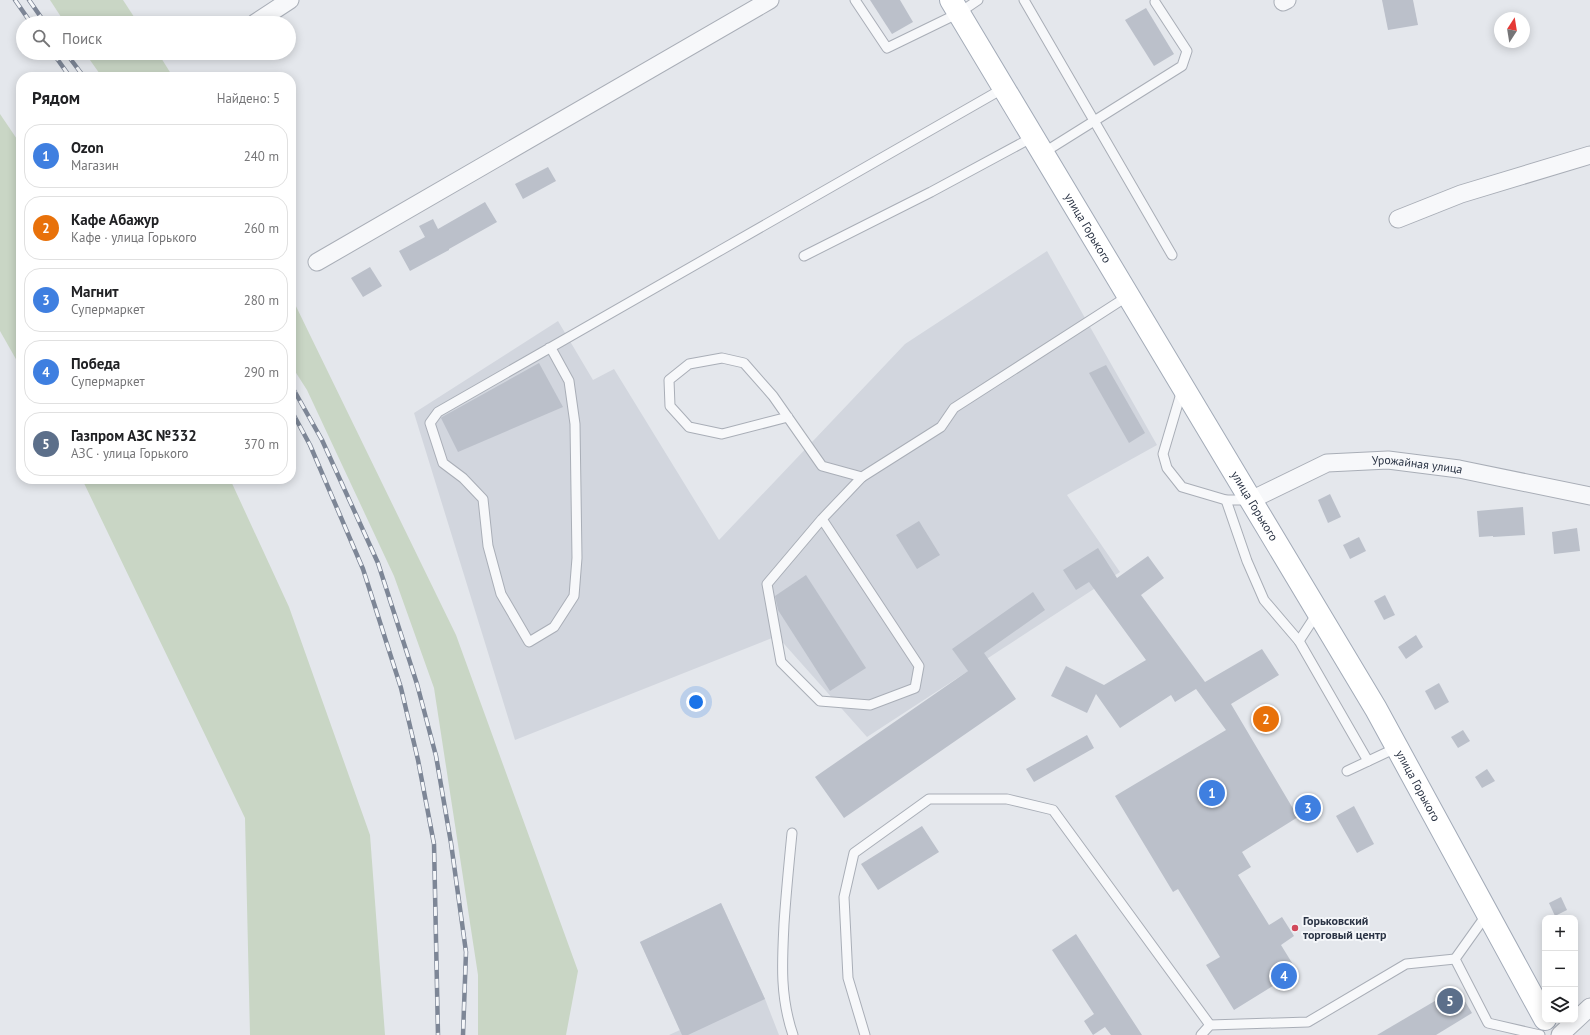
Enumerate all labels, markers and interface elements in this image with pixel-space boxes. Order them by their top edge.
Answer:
north arrow [1494,12,1530,48]
search box [16,16,296,60]
icon: search [30,27,52,49]
text: Поиск [62,29,102,48]
text: Рядом [32,87,80,109]
text: Найдено: 5 [217,90,280,107]
text: Ozon [71,138,104,157]
text: 1 [42,148,50,165]
text: 240 m [244,148,279,165]
text: Магазин [71,157,119,174]
street label: улица Горького [1061,190,1115,266]
text: Кафе Абажур [71,210,159,229]
text: 2 [42,220,50,237]
text: 260 m [244,220,279,237]
text: Кафе · улица Горького [71,229,197,246]
text: Магнит [71,282,119,301]
text: 3 [42,292,50,309]
text: 280 m [244,292,279,309]
text: Супермаркет [71,301,145,318]
text: Победа [71,354,120,373]
text: 4 [42,364,50,381]
text: 290 m [244,364,279,381]
text: Супермаркет [71,373,145,390]
text: Газпром АЗС №332 [71,426,197,445]
text: 5 [42,436,50,453]
text: 370 m [244,436,279,453]
text: АЗС · улица Горького [71,445,188,462]
street label: Урожайная улица [1371,452,1464,477]
street label: улица Горького [1228,468,1282,544]
your location [686,692,706,712]
pin: 2 [1253,704,1279,734]
street label: улица Горького [1393,747,1444,824]
pin: 1 [1199,778,1225,808]
pin: 3 [1295,793,1321,823]
place label: Горьковский торговый центр [1303,913,1387,942]
map controls [1542,915,1578,1023]
button: + [1542,915,1578,951]
marker: Горьковский торговый центр [1290,923,1300,933]
button: − [1542,951,1578,987]
pin: 4 [1271,961,1297,991]
pin: 5 [1437,986,1463,1016]
button: layers [1542,987,1578,1023]

